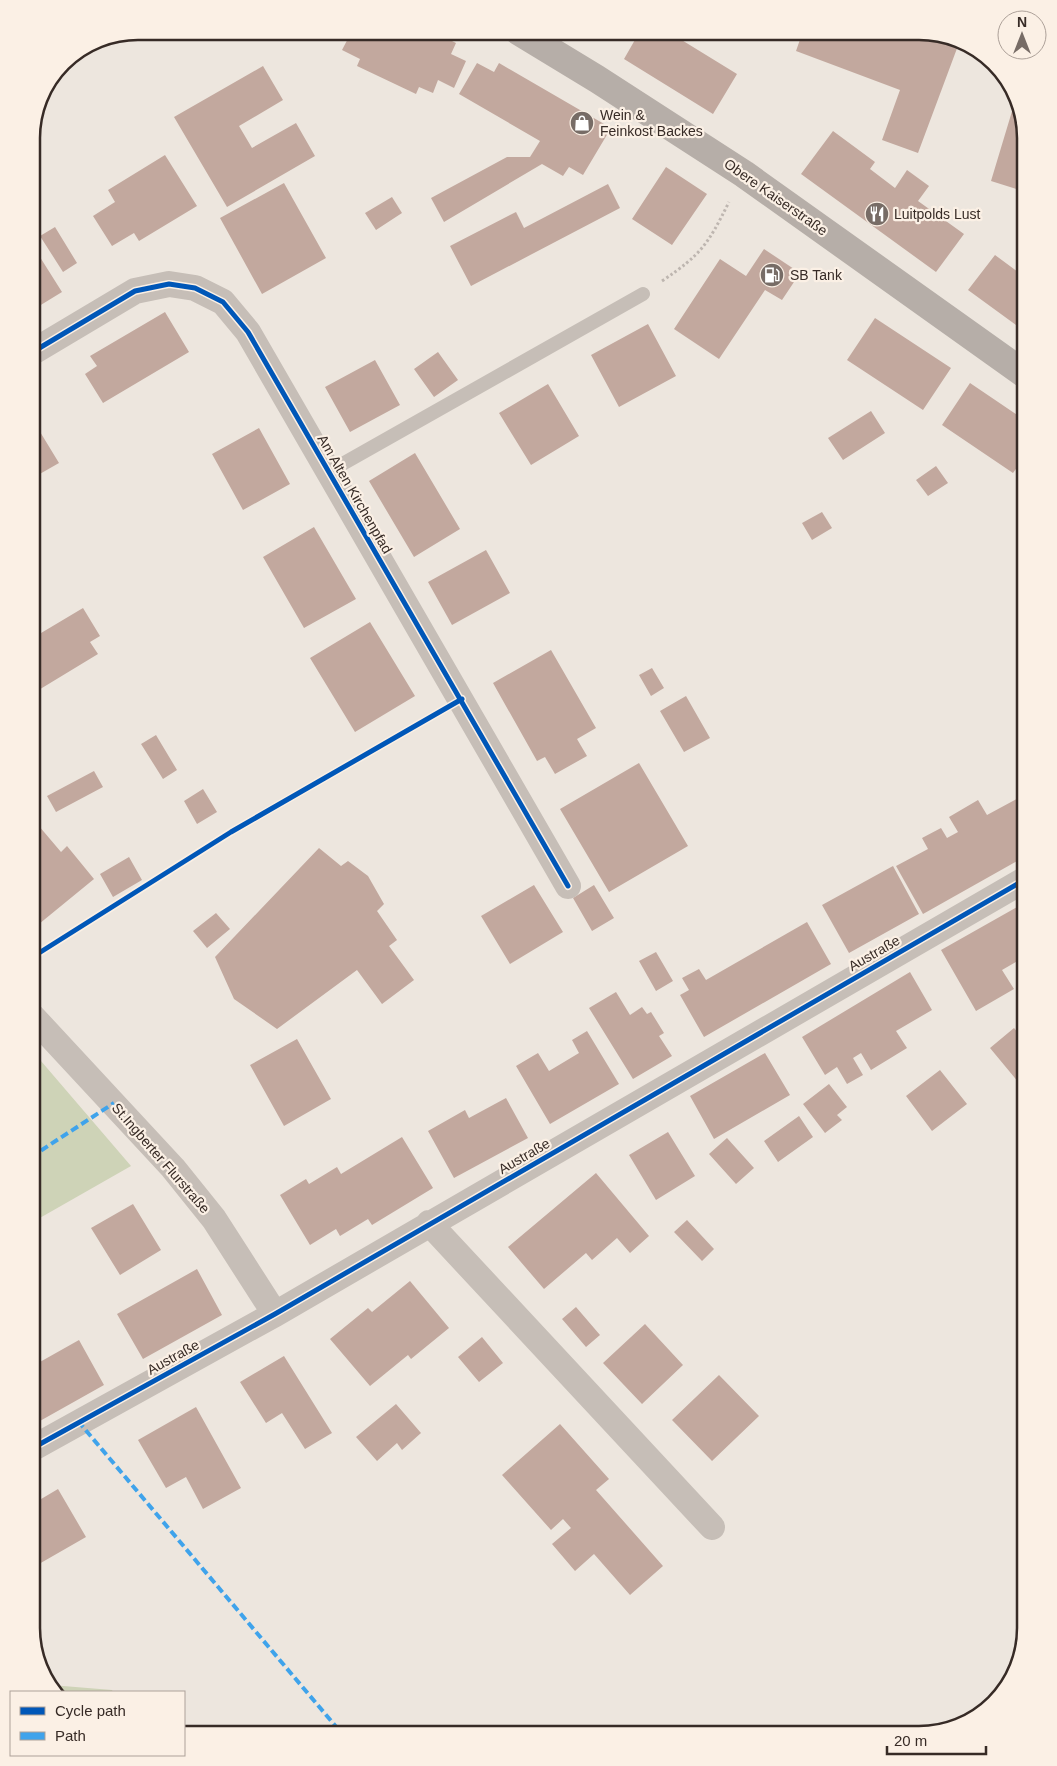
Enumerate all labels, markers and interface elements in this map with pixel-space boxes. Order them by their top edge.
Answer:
north arrow [997,10,1047,60]
text: N [1017,14,1027,30]
place label: Wein & Feinkost Backes [600,107,703,139]
shop icon: Wein & Feinkost Backes [569,110,595,136]
street label: Obere Kaiserstraße [721,155,831,239]
restaurant icon: Luitpolds Lust [864,201,890,227]
place label: Luitpolds Lust [894,206,981,222]
fuel station icon: SB Tank [759,262,785,288]
place label: SB Tank [790,267,843,283]
street label: Am Alten Kirchenpfad [314,432,396,556]
street label: Austraße [845,932,903,974]
street label: St.Ingberter Flurstraße [109,1100,213,1217]
street label: Austraße [495,1135,553,1177]
street label: Austraße [144,1336,202,1378]
legend [10,1691,185,1756]
text: Cycle path [55,1702,126,1719]
scale bar [887,1724,986,1756]
text: Path [55,1727,86,1744]
text: 20 m [894,1732,927,1749]

